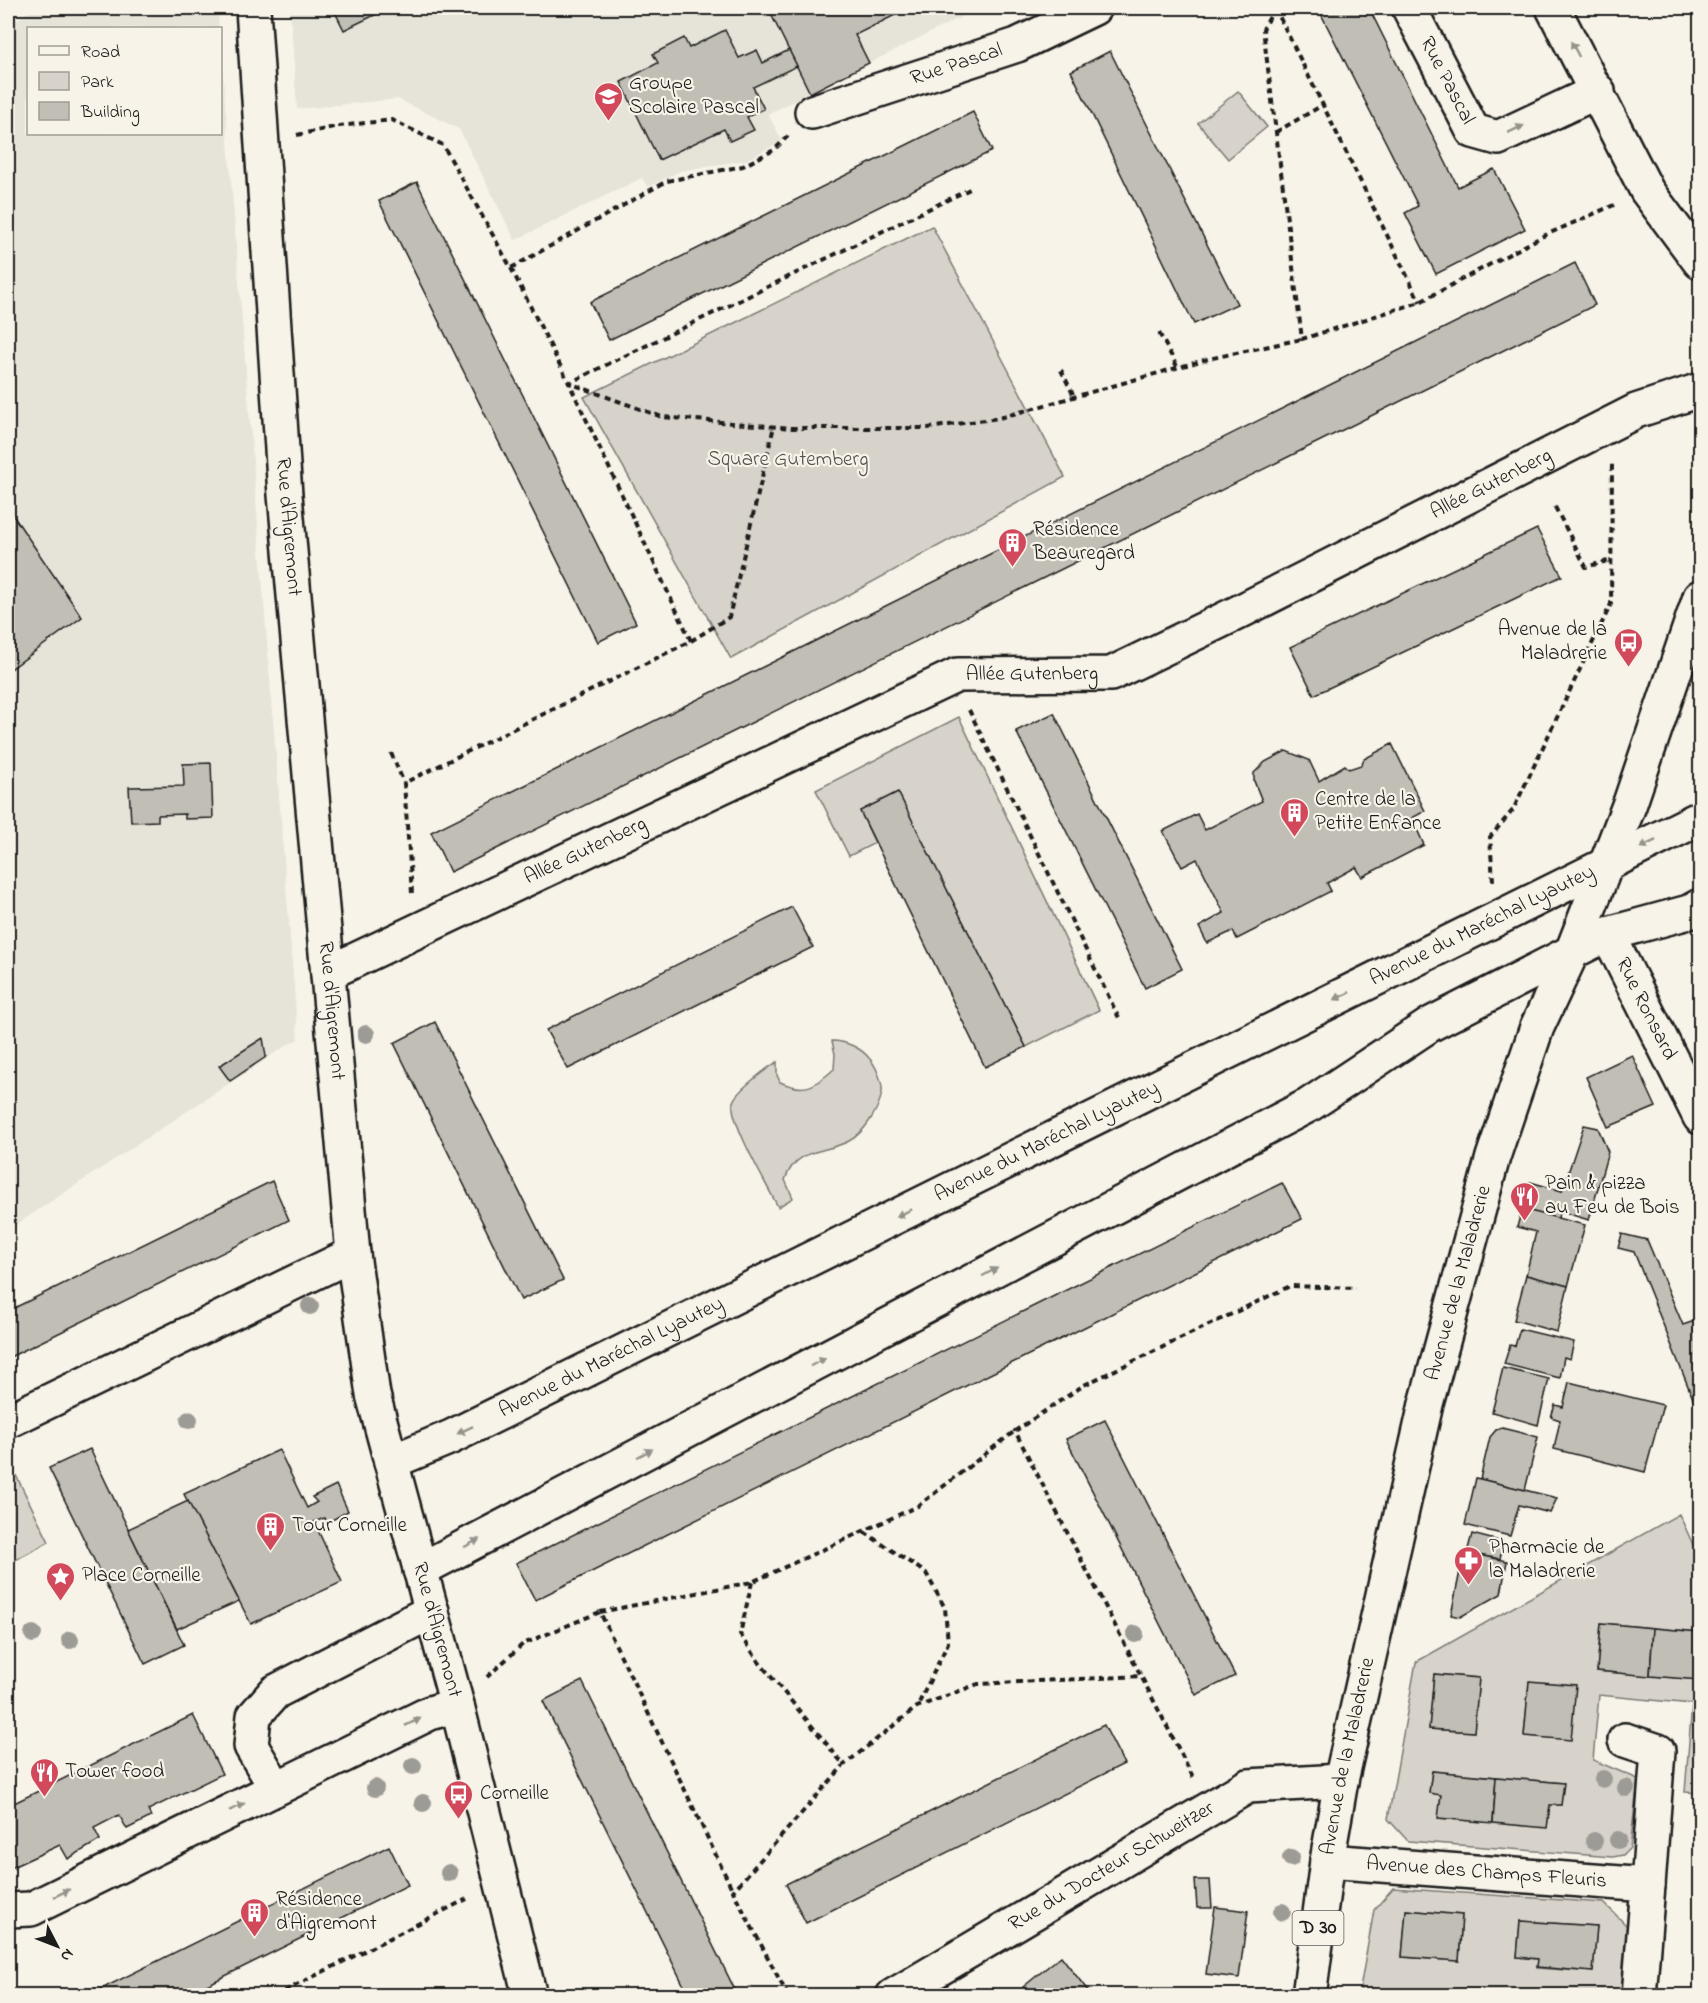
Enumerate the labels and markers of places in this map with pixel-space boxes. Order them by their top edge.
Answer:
place label: Groupe Scolaire Pascal [629,69,759,123]
school or university icon: Groupe Scolaire Pascal [592,80,624,122]
place label: Résidence Beauregard [1032,515,1135,571]
building icon: Résidence Beauregard [996,526,1028,568]
place label: Avenue de la Maladrerie [1498,615,1608,669]
bus stop icon: Avenue de la Maladrerie [1612,626,1644,668]
place label: Centre de la Petite Enfance [1315,785,1442,839]
building icon: Centre de la Petite Enfance [1278,796,1310,838]
place label: Pain & pizza au Feu de Bois [1545,1169,1680,1223]
restaurant icon: Pain & pizza au Feu de Bois [1508,1180,1540,1222]
building icon: Tour Corneille [255,1510,287,1552]
place label: Tour Corneille [292,1511,407,1541]
place label: Pharmacie de la Maladrerie [1489,1533,1605,1587]
pharmacy icon: Pharmacie de la Maladrerie [1452,1544,1484,1586]
place icon: Place Corneille [45,1560,77,1602]
place label: Place Corneille [82,1561,201,1591]
restaurant icon: Tower food [28,1756,60,1798]
place label: Tower food [65,1757,164,1787]
bus stop icon: Corneille [443,1778,475,1820]
place label: Corneille [480,1779,550,1809]
place label: Résidence d'Aigremont [276,1885,377,1941]
building icon: Résidence d'Aigremont [239,1896,271,1938]

